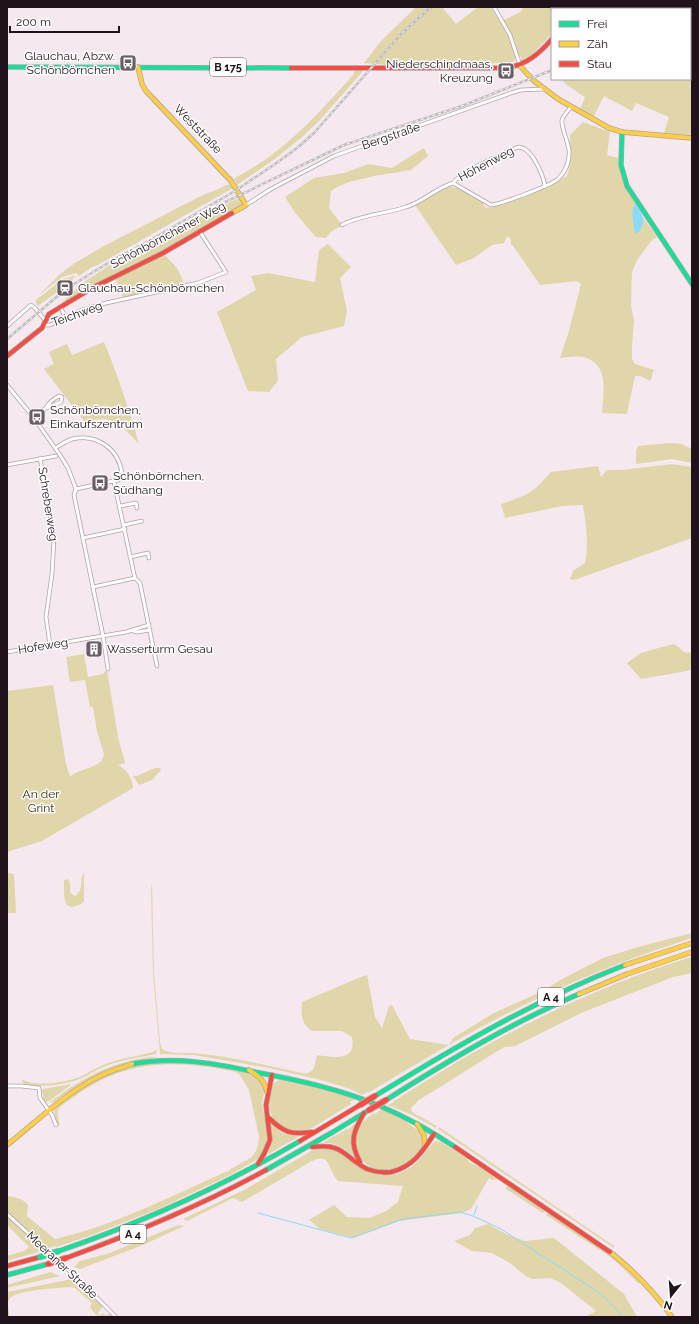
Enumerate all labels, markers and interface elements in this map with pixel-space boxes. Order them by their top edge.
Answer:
scale bar [10,8,119,34]
legend [551,8,691,80]
text: 200 m [16,15,51,29]
text: Frei [587,17,607,31]
text: Zäh [587,37,608,51]
place label: Glauchau, Abzw. Schönbörnchen [24,49,115,77]
bus stop icon: Glauchau, Abzw. Schönbörnchen [118,53,138,73]
place label: Niederschindmaas, Kreuzung [386,57,493,85]
text: Stau [587,57,612,71]
road number: B 175 [210,58,246,76]
bus stop icon: Niederschindmaas, Kreuzung [496,61,516,81]
street label: Weststraße [171,102,225,156]
street label: Bergstraße [360,119,422,153]
street label: Höhenweg [456,144,516,184]
street label: Schönbörnchener Weg [108,199,228,271]
station icon: Glauchau-Schönbörnchen [55,278,75,298]
place label: Glauchau-Schönbörnchen [78,281,224,295]
street label: Teichweg [50,298,104,330]
place label: Schönbörnchen, Einkaufszentrum [50,403,143,431]
bus stop icon: Schönbörnchen, Einkaufszentrum [27,407,47,427]
street label: Schreberweg [35,466,61,542]
place label: Schönbörnchen, Südhang [113,469,204,497]
bus stop icon: Schönbörnchen, Südhang [90,473,110,493]
street label: Hofeweg [17,635,69,657]
building icon: Wasserturm Gesau [84,639,104,659]
place label: Wasserturm Gesau [107,642,213,656]
park label: An der Grint [23,787,60,815]
road number: A 4 [538,988,564,1006]
road number: A 4 [120,1225,146,1243]
street label: Meeraner Straße [24,1229,100,1301]
north arrow [651,1276,691,1316]
text: N [662,1298,674,1313]

